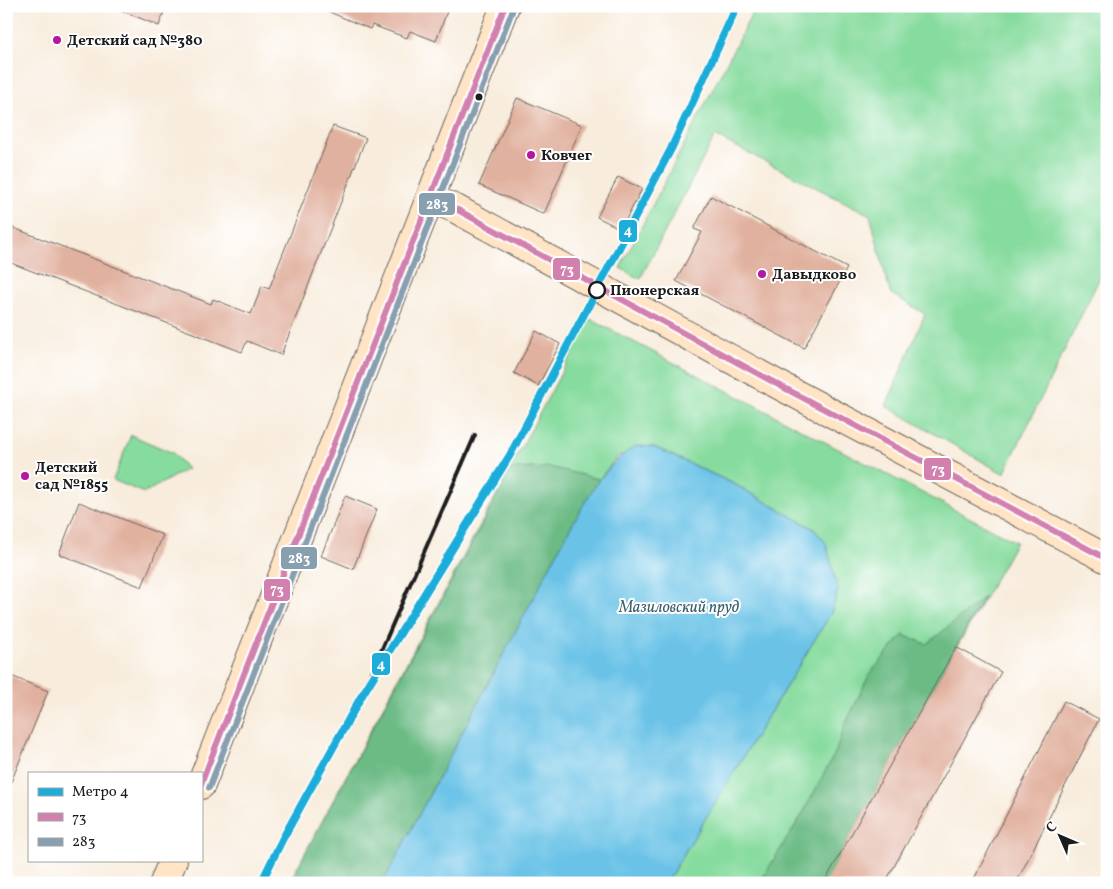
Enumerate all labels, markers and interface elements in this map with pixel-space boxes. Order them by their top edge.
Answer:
place label: Детский сад №380 [67,31,202,52]
marker: Детский сад №380 [51,34,63,46]
unlabelled marker [474,92,484,102]
place label: Ковчег [541,146,593,167]
marker: Ковчег [525,149,537,161]
line badge: 283 [418,192,456,216]
text: 283 [426,196,448,215]
line badge: 4 [618,219,638,243]
text: 4 [624,222,633,241]
line badge: 73 [552,257,581,281]
text: 73 [560,261,574,280]
place label: Давыдково [772,265,857,286]
marker: Давыдково [756,268,768,280]
marker: Пионерская [588,281,606,299]
place label: Пионерская [610,281,700,302]
line badge: 73 [923,457,952,481]
place label: Детский сад №1855 [35,458,108,496]
text: 73 [931,461,945,480]
marker: Детский сад №1855 [19,470,31,482]
line badge: 283 [280,546,318,570]
text: 283 [288,550,310,569]
line badge: 73 [263,578,291,602]
text: 73 [270,581,284,600]
water label: Мазиловский пруд [618,597,740,619]
line badge: 4 [371,652,391,676]
text: 4 [377,656,386,675]
legend [28,772,202,862]
text: Метро 4 [72,782,129,803]
text: 73 [72,808,87,829]
north arrow [1036,812,1086,862]
text: С [1042,818,1062,838]
text: 283 [72,832,95,853]

